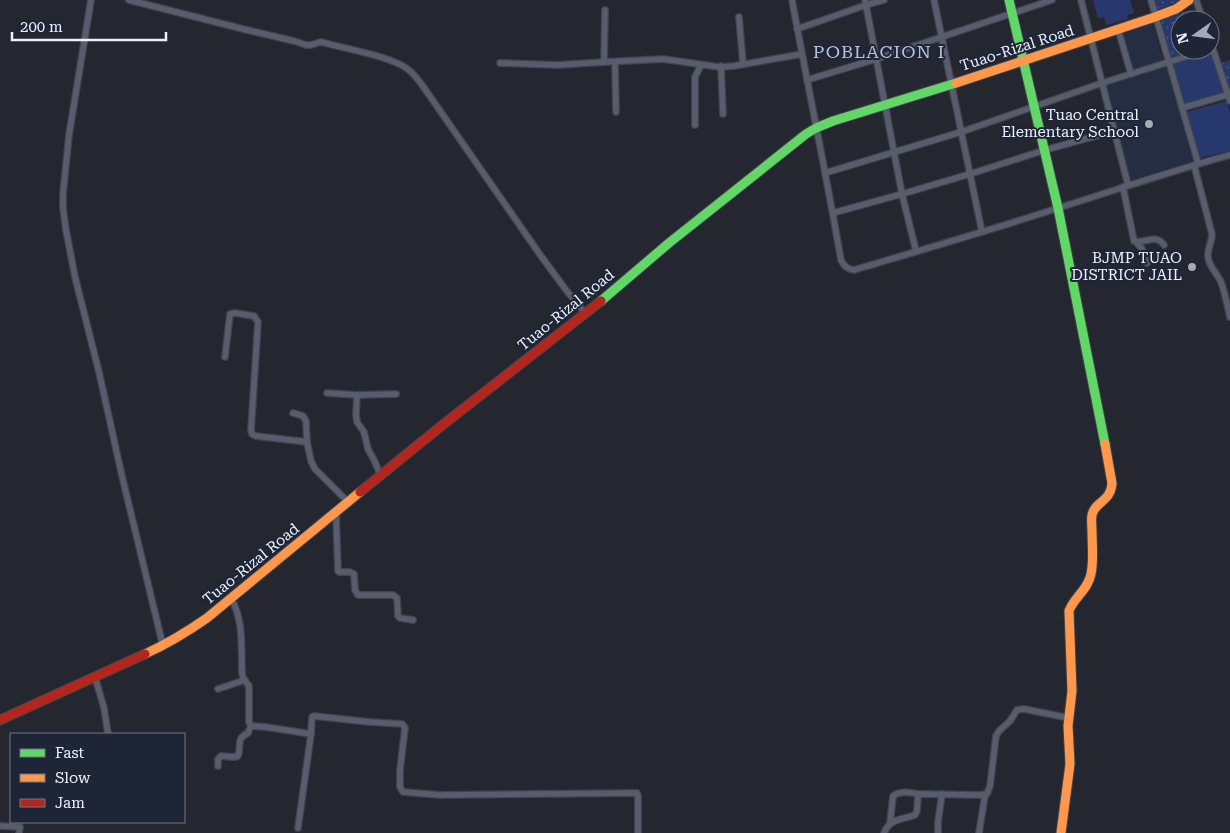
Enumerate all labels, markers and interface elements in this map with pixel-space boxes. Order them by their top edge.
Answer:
scale bar [12,10,166,42]
north arrow [1170,10,1220,60]
text: 200 m [20,18,63,36]
street label: Tuao-Rizal Road [958,21,1077,75]
text: N [1173,31,1191,45]
district label: POBLACION I [813,41,945,62]
place label: Tuao Central Elementary School [1001,106,1139,141]
marker: Tuao Central Elementary School [1143,118,1155,130]
place label: BJMP TUAO DISTRICT JAIL [1071,249,1182,284]
marker: BJMP TUAO DISTRICT JAIL [1186,261,1198,273]
street label: Tuao-Rizal Road [514,265,618,354]
street label: Tuao-Rizal Road [199,519,303,608]
legend [10,733,185,823]
text: Fast [55,744,85,762]
text: Slow [55,769,91,787]
text: Jam [55,794,85,812]

